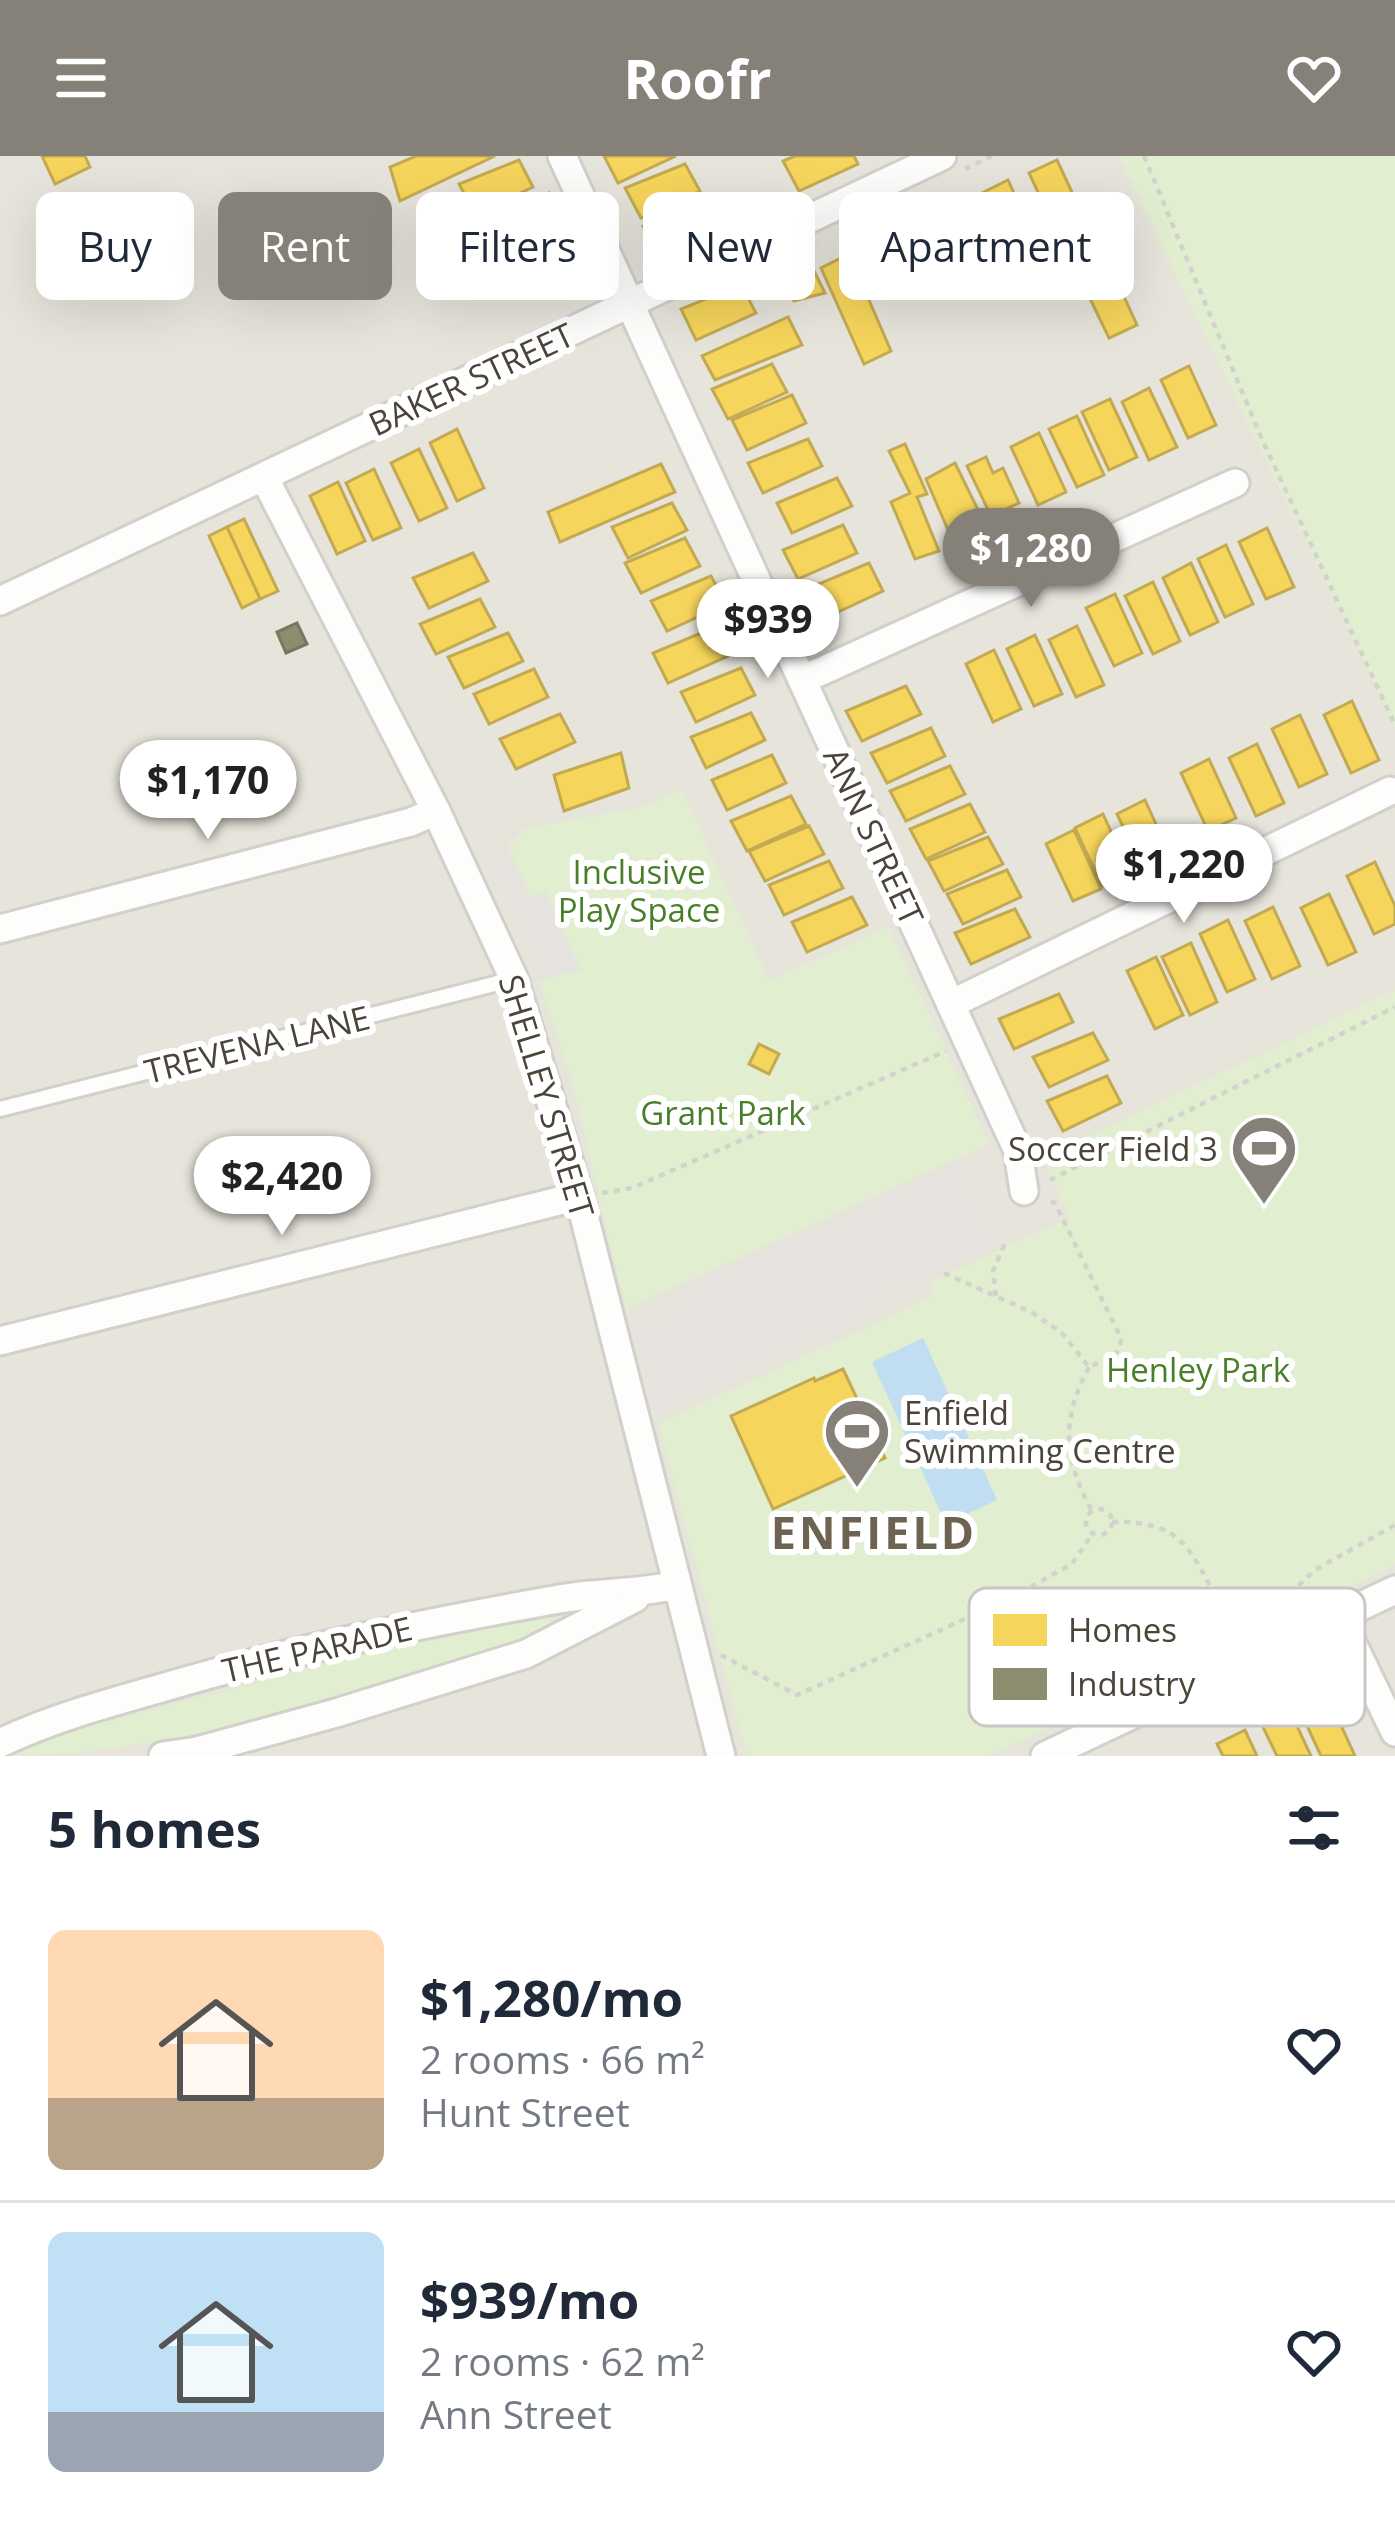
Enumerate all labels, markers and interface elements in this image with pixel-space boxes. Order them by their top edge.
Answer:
text: Roofr [624,41,771,115]
icon: menu [48,45,114,111]
icon: heart [1281,45,1347,111]
chip: Buy [36,192,194,300]
chip: Rent [218,192,392,300]
chip: Filters [416,192,619,300]
chip: New [643,192,815,300]
chip: Apartment [839,192,1134,300]
street label: BAKER STREET [361,312,581,446]
pin: $1,280 [933,508,1129,610]
text: $1,280 [970,520,1092,573]
pin: $939 [697,579,839,681]
text: $939 [723,591,813,644]
pin: $1,170 [110,740,306,842]
street label: ANN STREET [813,740,935,932]
text: $1,170 [147,752,269,805]
pin: $1,220 [1086,824,1282,926]
text: $1,220 [1123,836,1245,889]
park label: Inclusive Play Space [558,849,720,932]
street label: SHELLEY STREET [489,969,605,1223]
street label: TREVENA LANE [140,994,374,1094]
park label: Grant Park [640,1090,806,1135]
sports icon: Soccer Field 3 [1229,1113,1299,1207]
place label: Soccer Field 3 [1008,1126,1218,1171]
pin: $2,420 [184,1136,380,1238]
text: $2,420 [221,1148,343,1201]
park label: Henley Park [1106,1347,1291,1392]
place label: Enfield Swimming Centre [904,1390,1176,1473]
sports icon: Enfield Swimming Centre [822,1396,892,1490]
district label: ENFIELD [771,1501,977,1562]
legend [969,1588,1365,1726]
street label: THE PARADE [218,1605,416,1693]
text: Homes [1068,1607,1177,1652]
text: Industry [1068,1661,1196,1706]
text: 5 homes [48,1793,261,1863]
icon: filters [1281,1795,1347,1861]
text: $1,280/mo [420,1962,683,2032]
icon: home [144,1978,288,2122]
icon: heart [1281,2017,1347,2083]
text: 2 rooms · 66 m² [420,2032,705,2085]
text: Hunt Street [420,2085,630,2138]
text: $939/mo [420,2264,639,2334]
icon: home [144,2280,288,2424]
icon: heart [1281,2319,1347,2385]
text: 2 rooms · 62 m² [420,2334,705,2387]
text: Ann Street [420,2387,612,2440]

